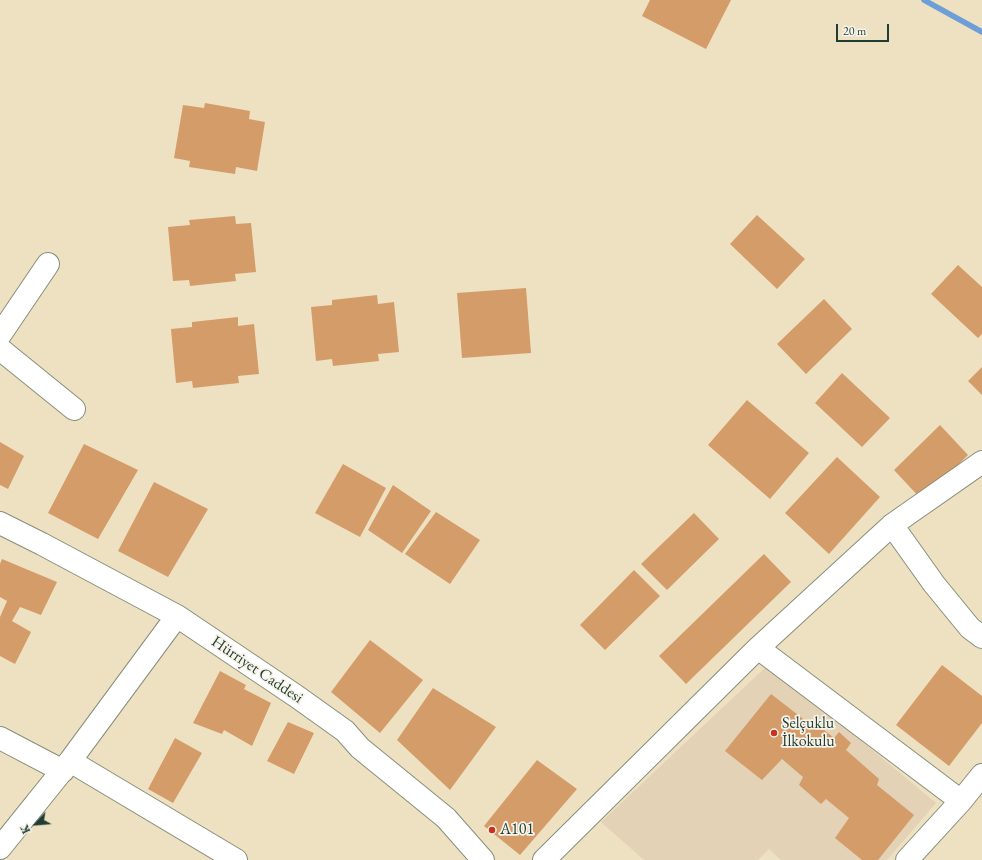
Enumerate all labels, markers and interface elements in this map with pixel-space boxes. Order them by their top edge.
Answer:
scale bar [838,16,891,42]
text: 20 m [843,23,866,39]
street label: Hürriyet Caddesi [208,632,306,708]
place label: Selçuklu İlkokulu [782,714,835,752]
marker: Selçuklu İlkokulu [769,728,779,738]
north arrow [16,804,56,844]
place label: A101 [500,820,534,840]
text: K [17,822,33,836]
marker: A101 [487,825,497,835]

